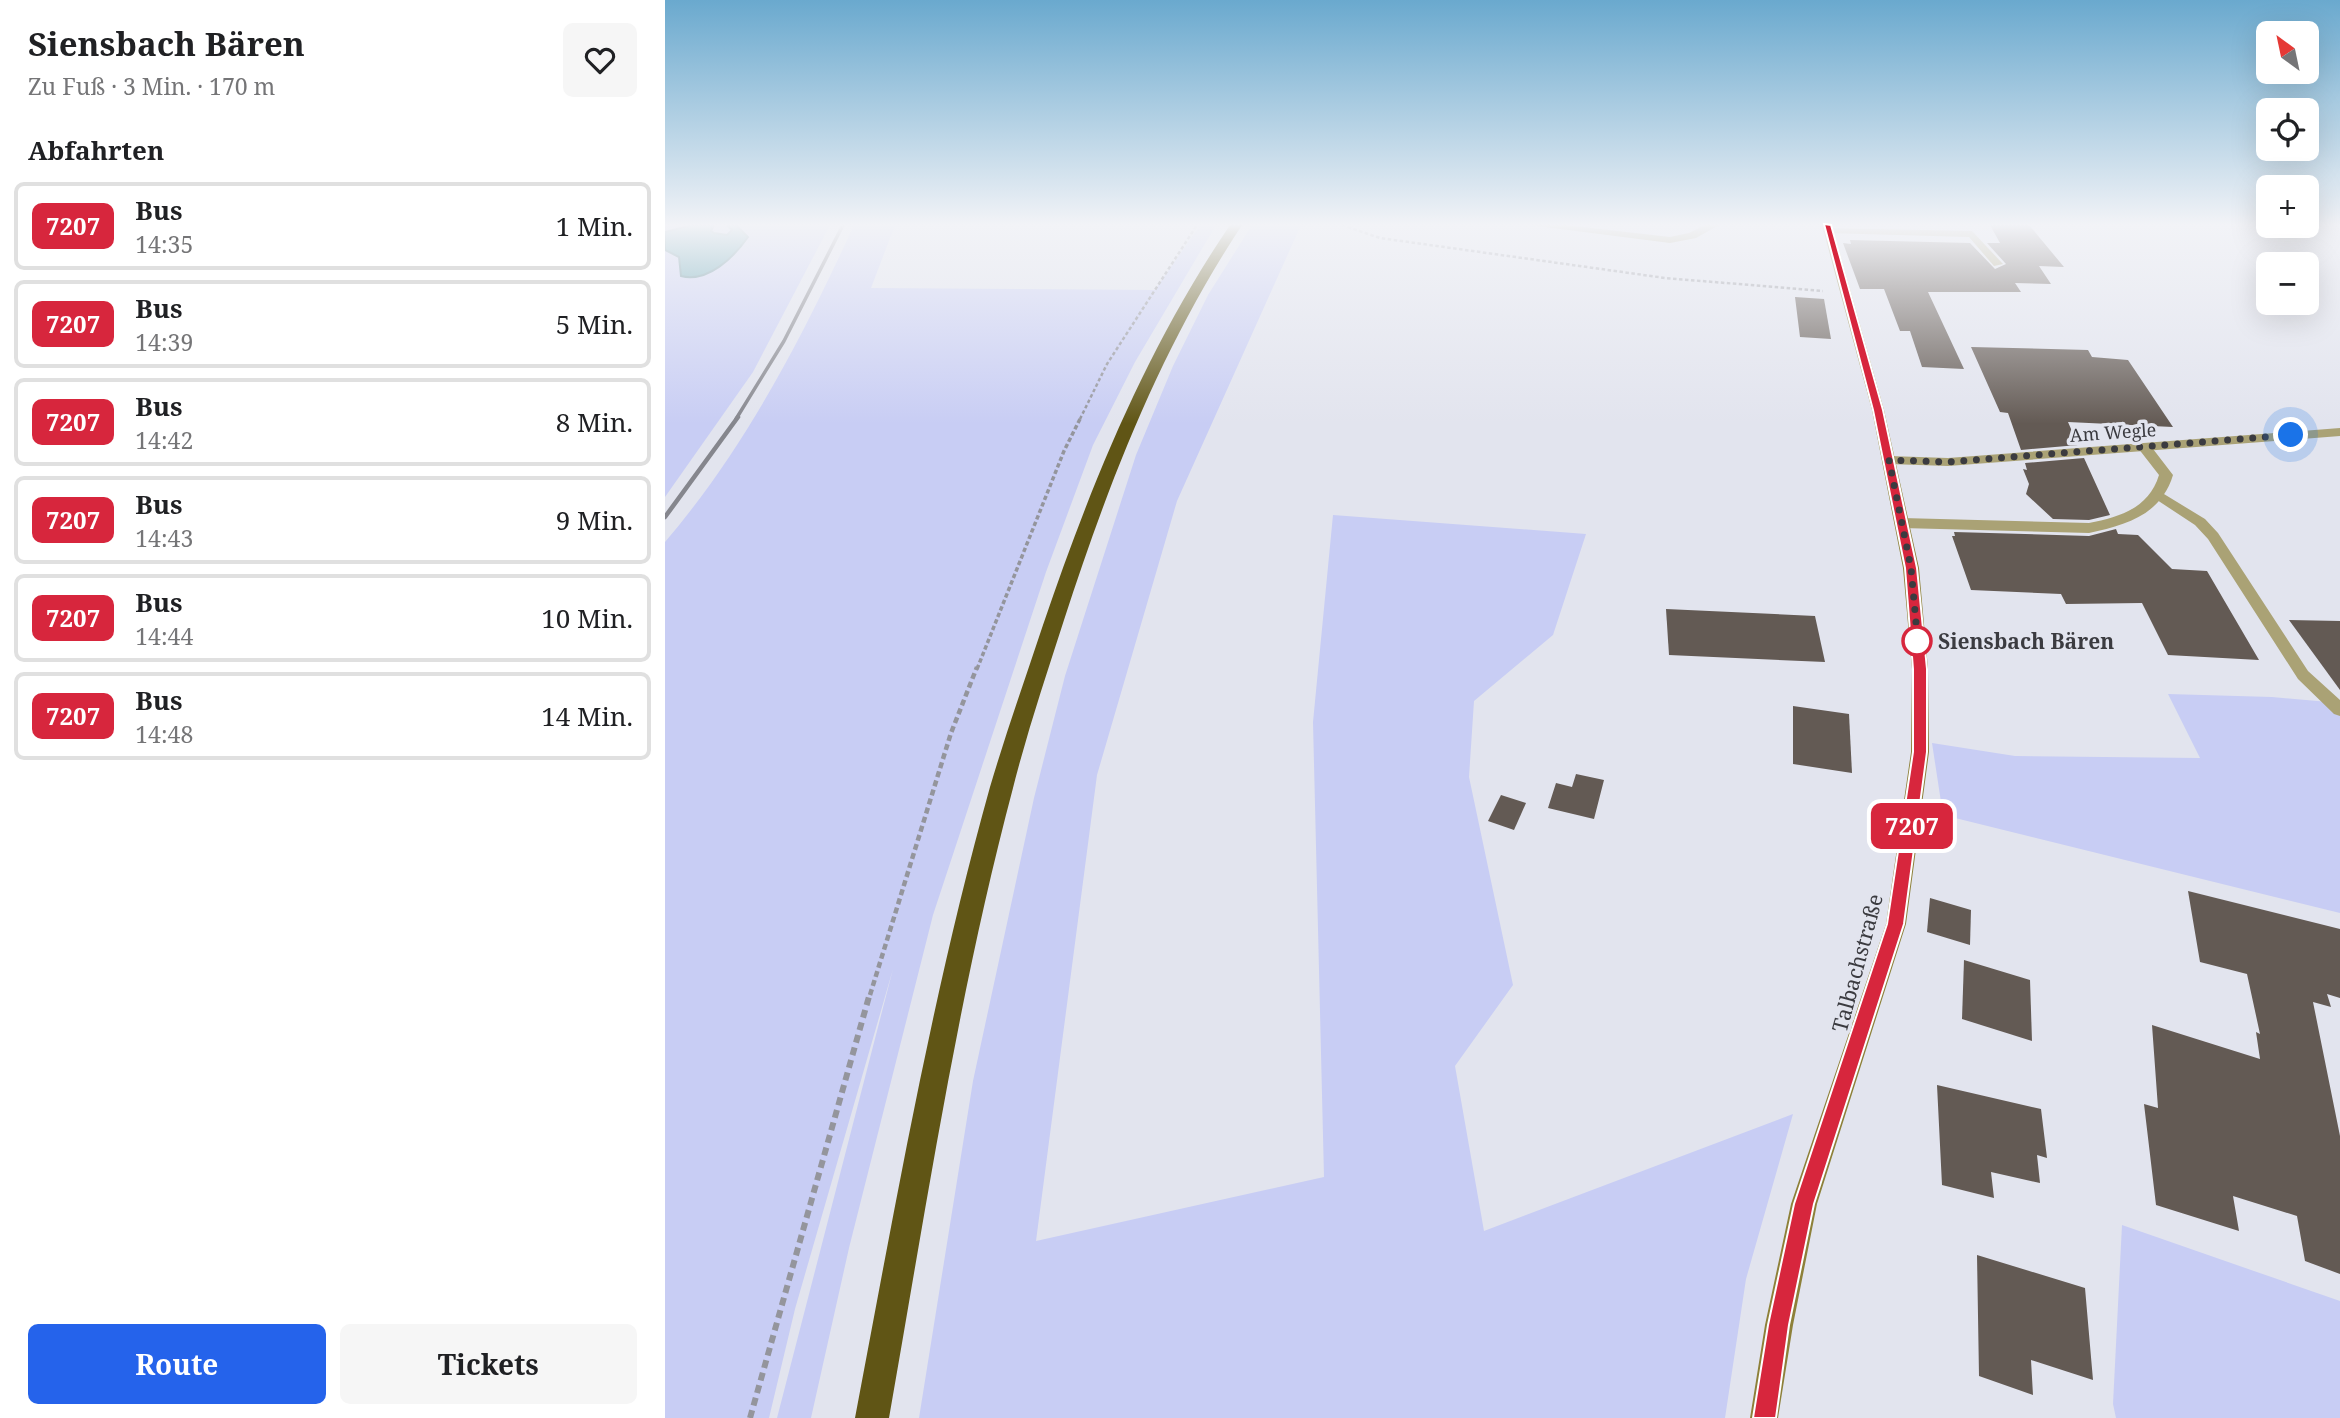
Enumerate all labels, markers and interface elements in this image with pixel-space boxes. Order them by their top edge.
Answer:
text: Siensbach Bären [28,21,305,66]
north arrow [2256,21,2319,84]
map controls [2256,21,2319,315]
button: heart [563,23,637,97]
text: Zu Fuß · 3 Min. · 170 m [28,70,275,102]
button: locate [2256,98,2319,161]
text: Abfahrten [28,132,164,168]
button: + [2256,175,2319,238]
text: Bus [135,192,183,228]
text: 1 Min. [556,208,633,244]
text: 7207 [46,209,100,242]
text: 14:35 [135,228,193,260]
button: − [2256,252,2319,315]
text: Bus [135,290,183,326]
text: 5 Min. [556,306,633,342]
text: 7207 [46,307,100,340]
text: 14:39 [135,326,193,358]
text: Bus [135,388,183,424]
text: 8 Min. [556,404,633,440]
text: 7207 [46,405,100,438]
street label: Am Wegle [2069,417,2157,447]
your location [2273,417,2308,452]
text: 14:42 [135,424,193,456]
text: Bus [135,486,183,522]
text: 9 Min. [556,502,633,538]
text: 7207 [46,503,100,536]
text: 14:43 [135,522,193,554]
text: Bus [135,584,183,620]
text: 10 Min. [541,600,633,636]
text: 7207 [46,601,100,634]
text: 14:44 [135,620,193,652]
marker: Siensbach Bären [1902,626,1932,656]
place label: Siensbach Bären [1938,627,2114,655]
text: Bus [135,682,183,718]
text: 14 Min. [541,698,633,734]
text: 7207 [46,699,100,732]
text: 14:48 [135,718,193,750]
line badge: 7207 [1863,803,1961,849]
text: 7207 [1885,809,1939,842]
street label: Talbachstraße [1825,891,1889,1035]
button: Route [28,1324,326,1404]
button: Tickets [340,1324,637,1404]

